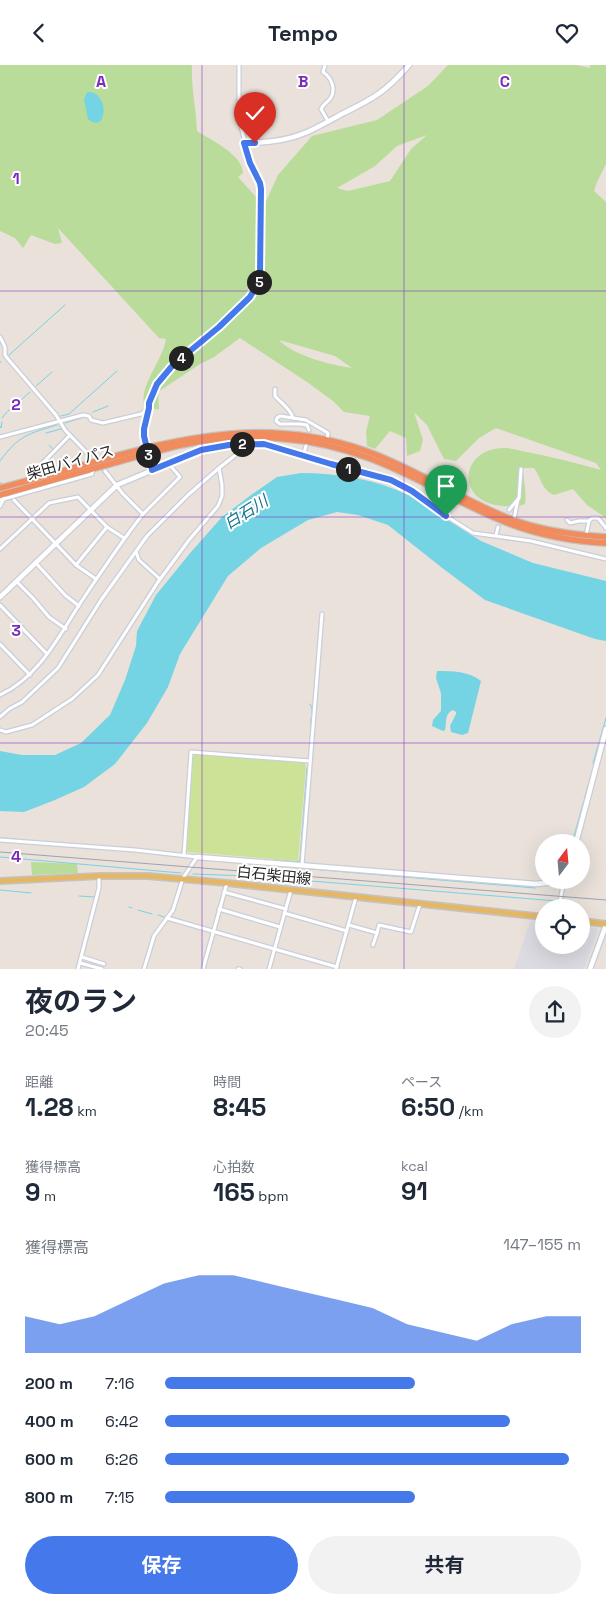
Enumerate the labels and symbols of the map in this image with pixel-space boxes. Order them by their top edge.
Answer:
text: A [96,71,106,92]
text: B [298,71,308,92]
text: C [500,71,510,92]
pin [234,92,276,143]
text: 1 [12,168,20,189]
pin: 5 [246,269,272,295]
pin: 4 [168,345,194,371]
text: 2 [11,394,21,415]
pin: 2 [230,431,254,457]
street label: 柴田バイパス [24,441,116,483]
pin: 3 [136,443,160,467]
pin: 1 [336,457,360,481]
pin [425,465,467,516]
water label: 白石川 [220,489,274,534]
text: 3 [11,620,21,641]
north arrow [535,834,590,889]
text: 4 [11,846,21,867]
street label: 白石柴田線 [236,862,312,888]

